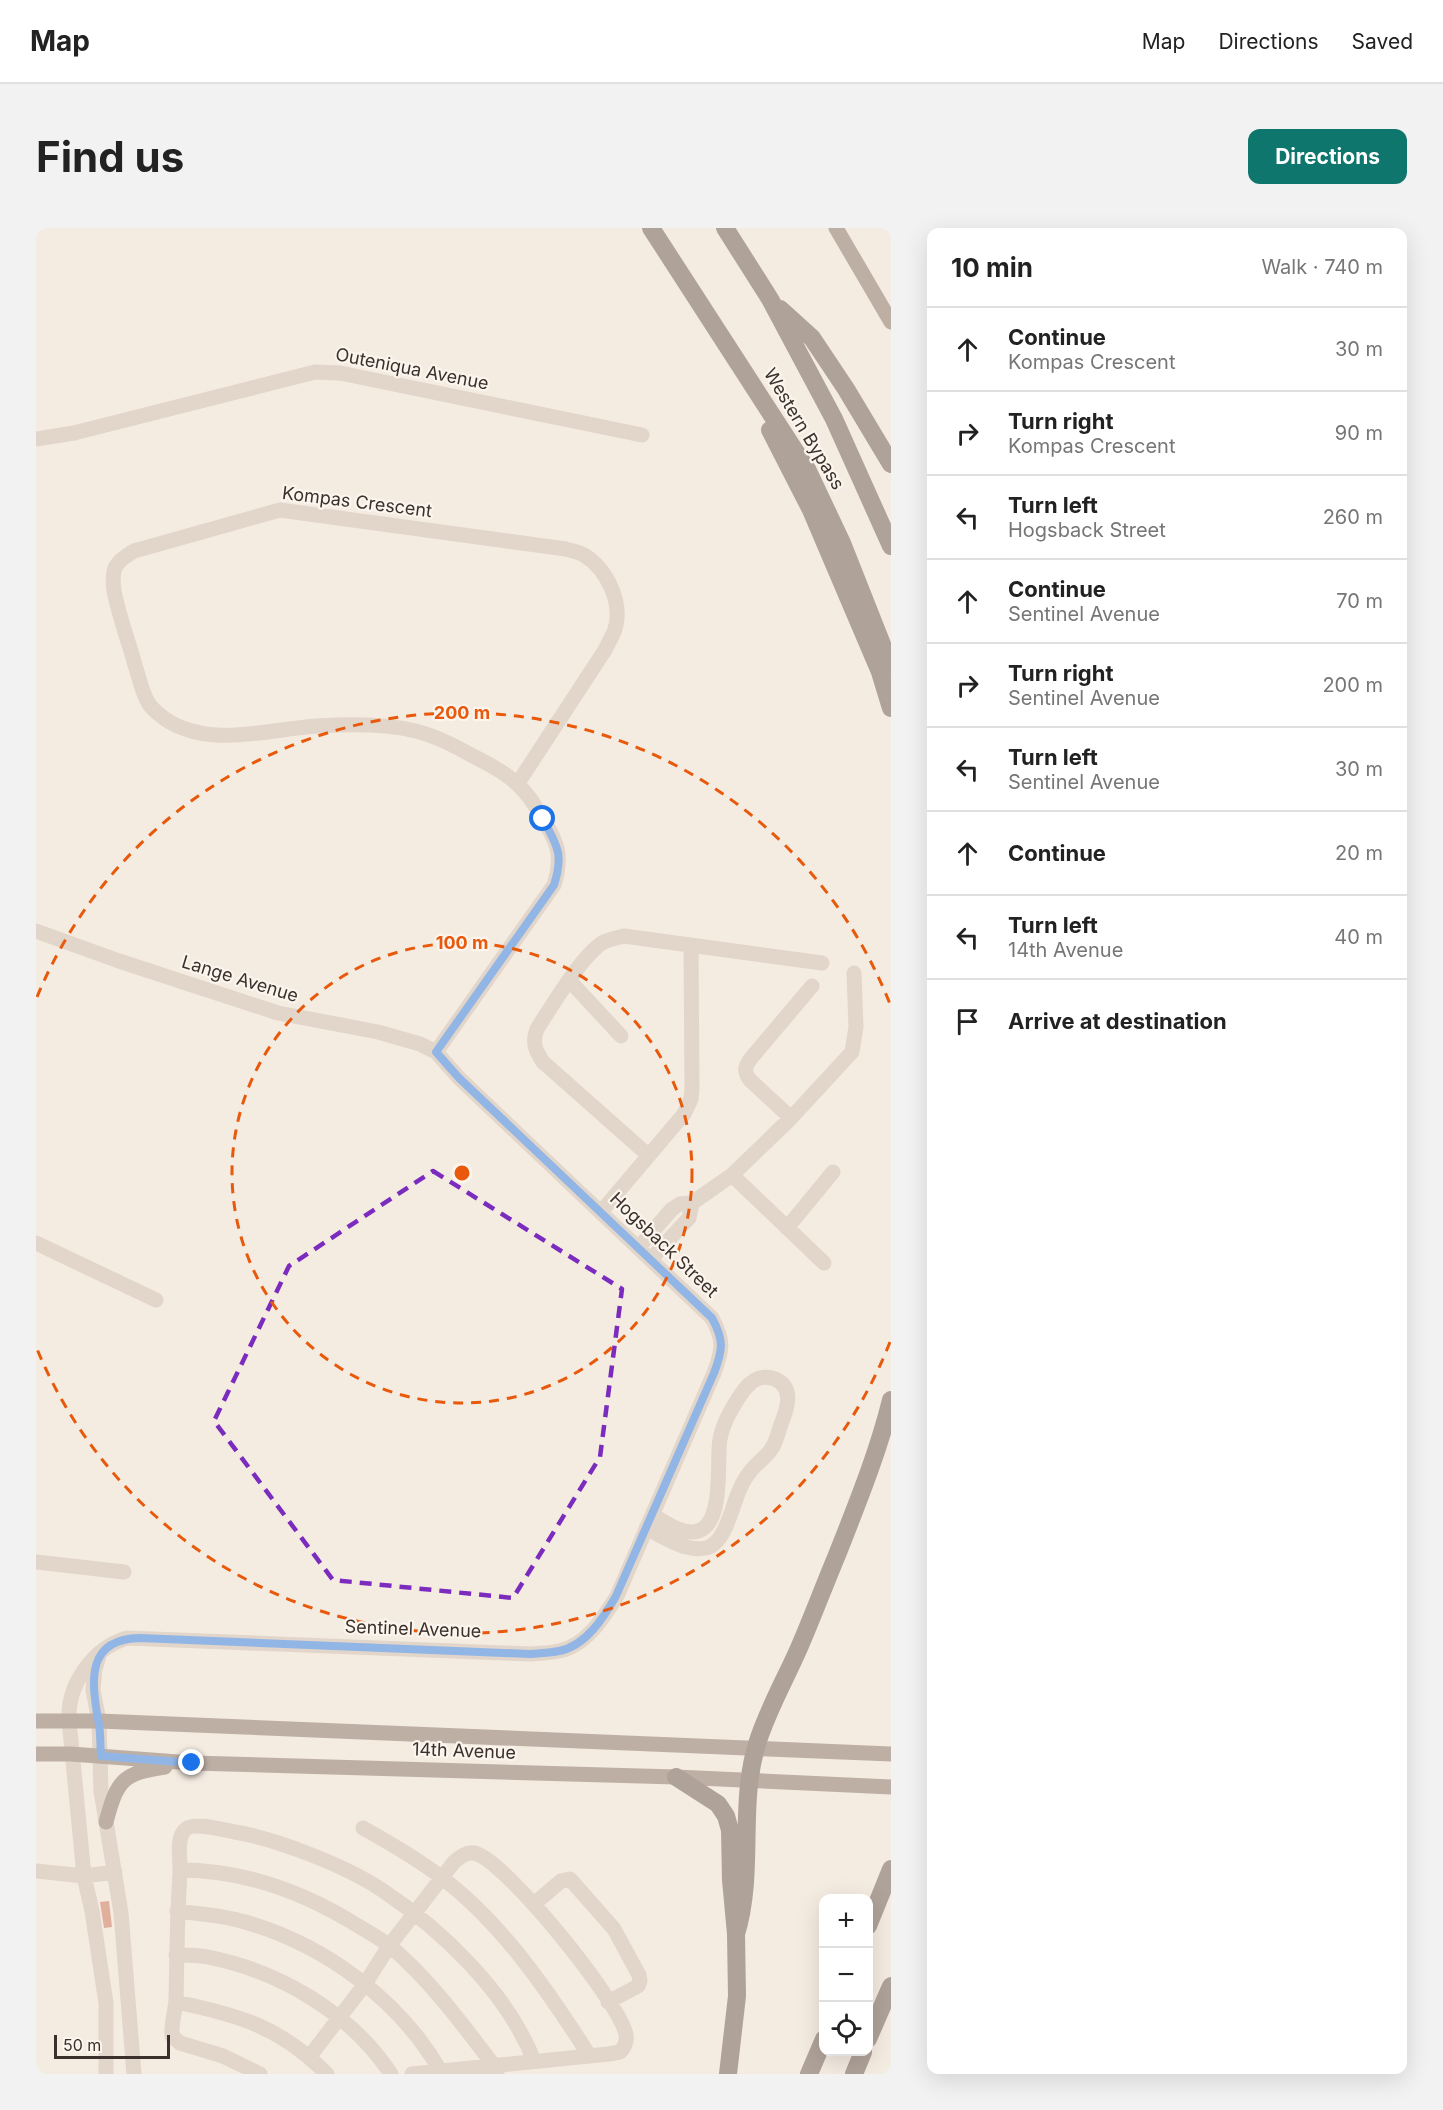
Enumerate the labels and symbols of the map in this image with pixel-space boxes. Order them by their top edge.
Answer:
street label: Outeniqua Avenue [334,343,491,394]
street label: Western Bypass [760,364,849,493]
street label: Kompas Crescent [281,482,433,521]
text: 200 m [434,702,490,723]
route start [529,805,555,831]
text: 100 m [436,932,488,953]
street label: Lange Avenue [179,951,301,1006]
centre of rings [452,1163,472,1183]
street label: Hogsback Street [606,1188,723,1302]
street label: Sentinel Avenue [344,1616,482,1641]
street label: 14th Avenue [412,1738,516,1763]
route end [178,1749,204,1775]
scale bar [54,2032,170,2060]

